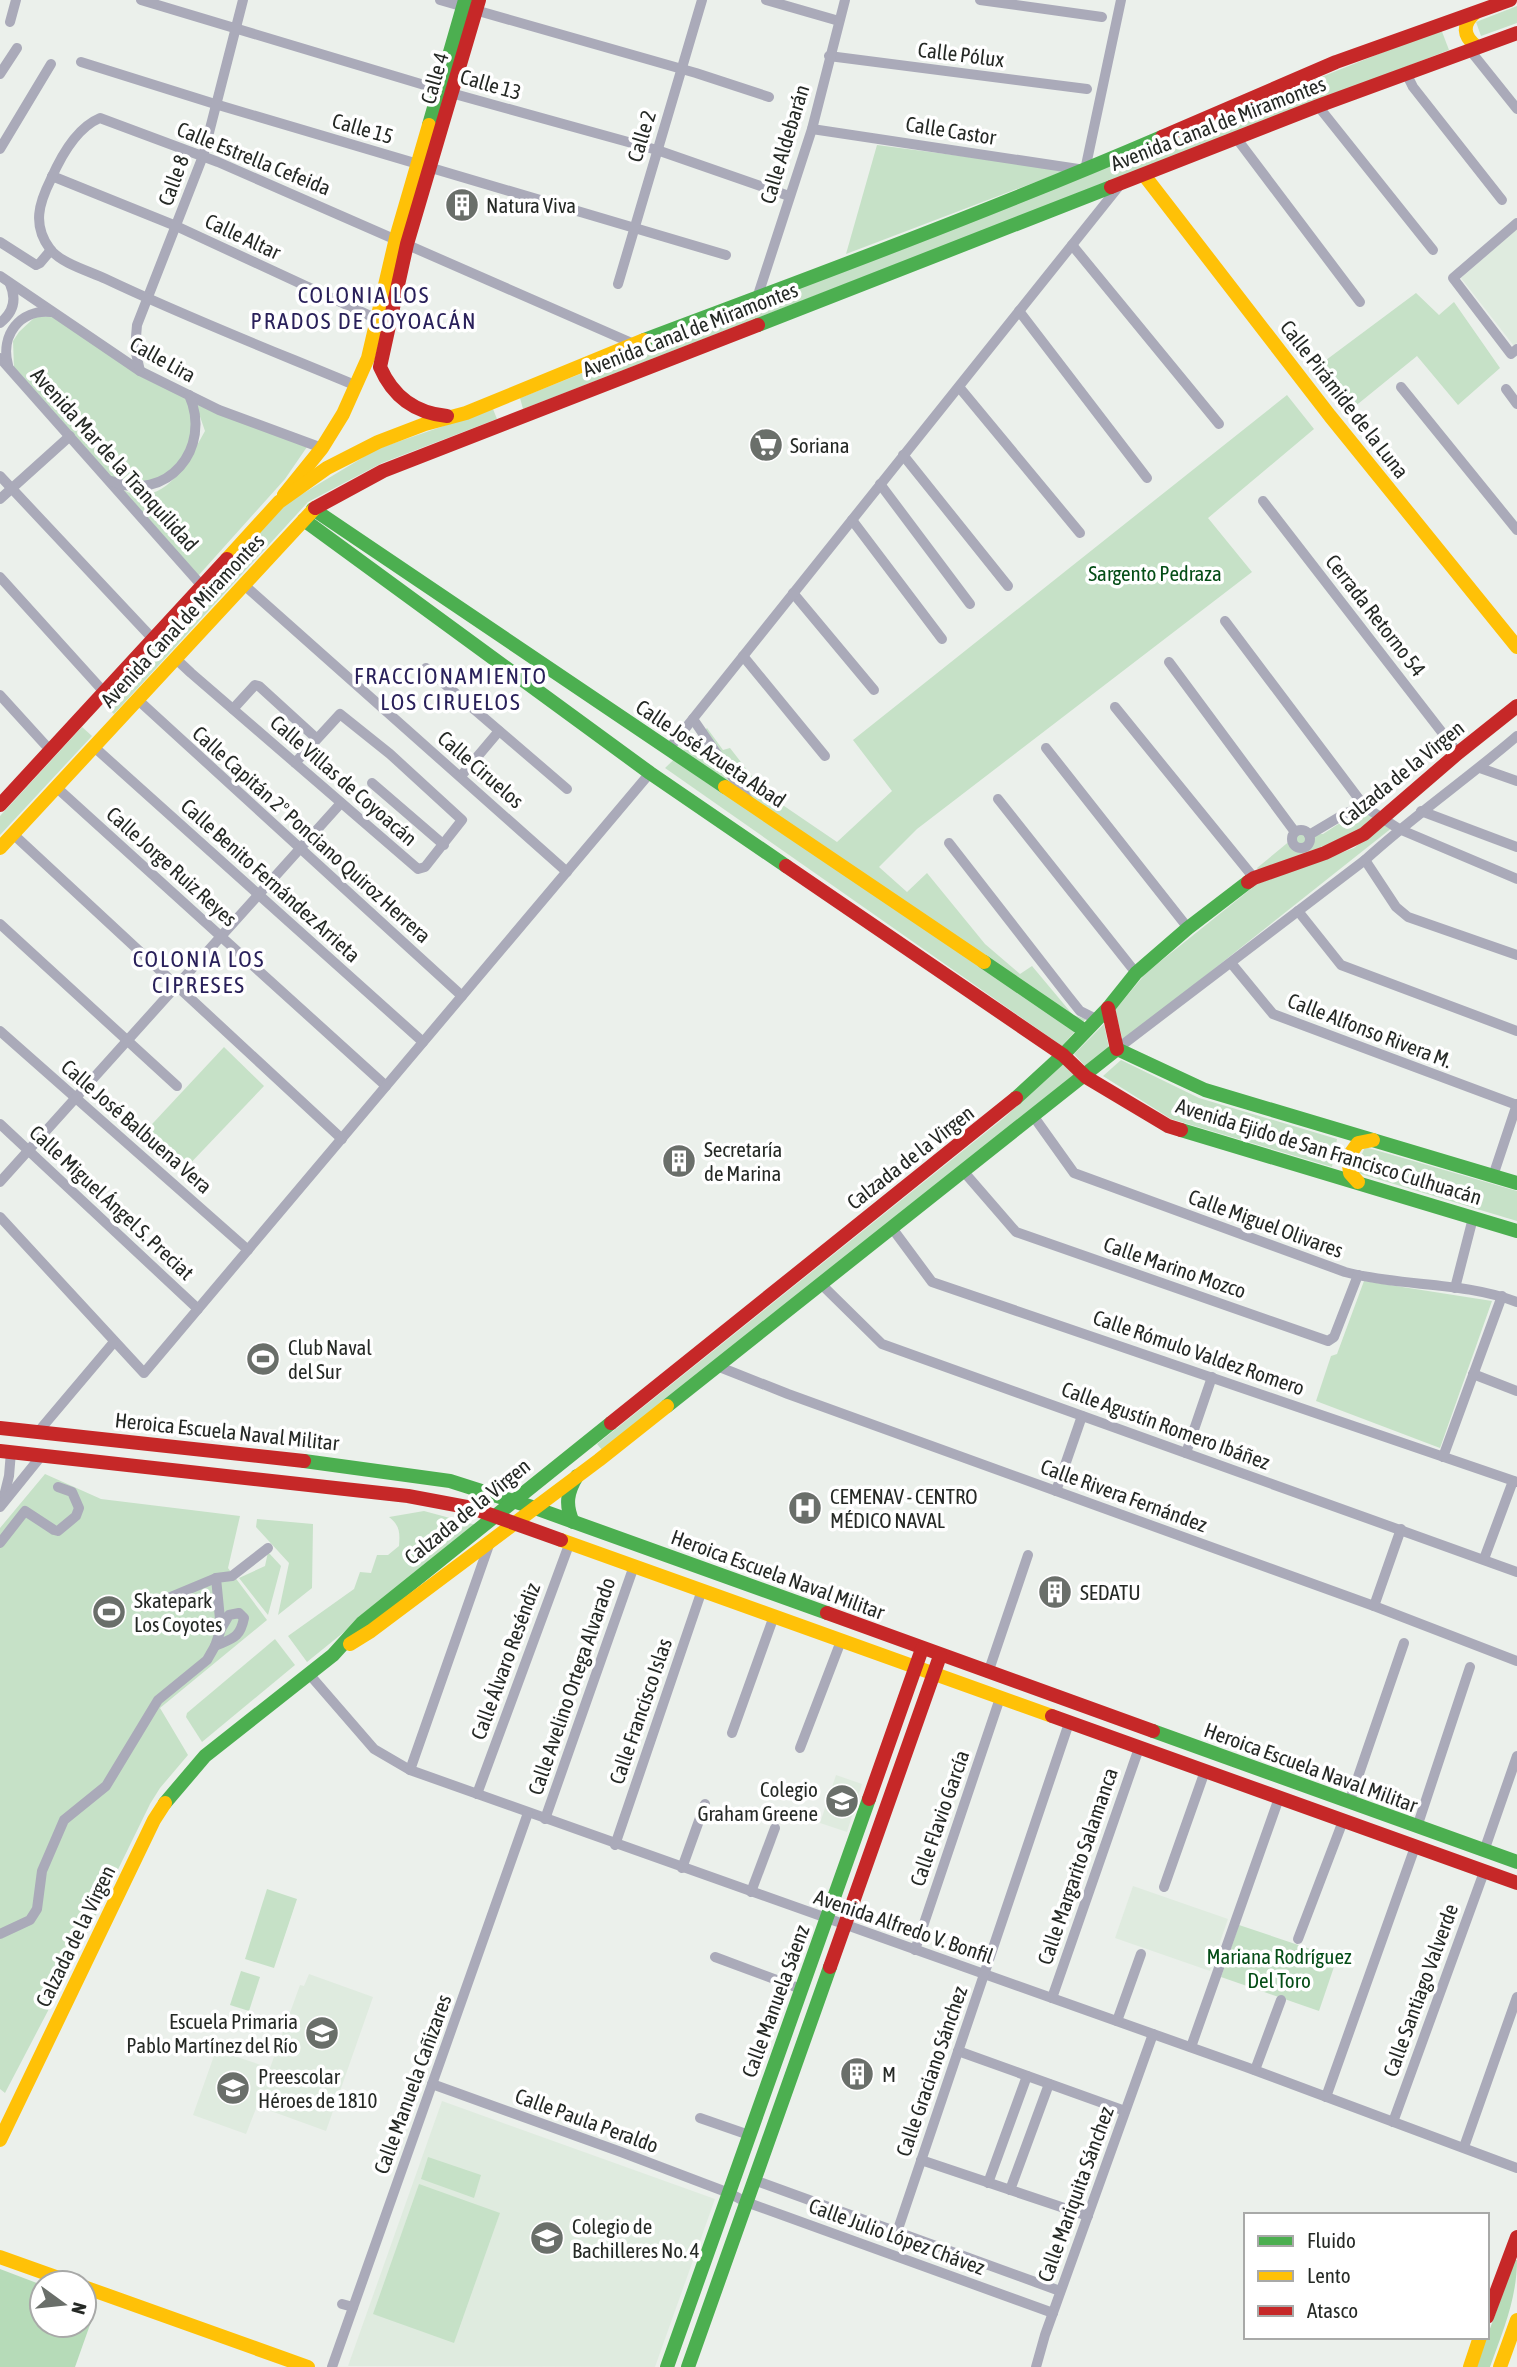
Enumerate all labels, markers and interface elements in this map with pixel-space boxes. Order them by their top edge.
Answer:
street label: Calle Pólux [917,37,1006,71]
street label: Calle 4 [415,49,453,107]
street label: Calle 13 [458,64,524,104]
street label: Avenida Canal de Miramontes [1107,71,1329,175]
street label: Calle Aldebarán [755,82,813,206]
street label: Calle 2 [622,107,660,165]
street label: Calle 15 [330,108,396,148]
street label: Calle Castor [904,111,999,149]
street label: Calle Estrella Cefeida [174,116,334,200]
street label: Calle 8 [153,151,193,209]
building icon: Natura Viva [443,186,481,224]
place label: Natura Viva [486,193,576,217]
street label: Calle Altar [201,208,285,264]
street label: Avenida Canal de Miramontes [579,277,801,381]
district label: COLONIA LOS PRADOS DE COYOACÁN [250,282,478,334]
street label: Calle Pirámide de la Luna [1276,315,1414,483]
street label: Calle Lira [126,331,200,387]
street label: Avenida Mar de la Tranquilidad [26,363,204,555]
supermarket icon: Soriana [747,426,785,464]
place label: Soriana [790,433,849,457]
street label: Avenida Canal de Miramontes [95,528,269,712]
street label: Cerrada Retorno 54 [1321,549,1431,681]
park label: Sargento Pedraza [1088,561,1222,585]
district label: FRACCIONAMIENTO LOS CIRUELOS [354,663,548,715]
street label: Calle José Azueta Abad [632,694,790,812]
street label: Calle Villas de Coyoacán [266,710,422,850]
street label: Calzada de la Virgen [1333,715,1469,831]
street label: Calle Capitán 2º Ponciano Quiroz Herrera [188,721,436,947]
street label: Calle Ciruelos [433,725,529,813]
street label: Calle Benito Fernández Arrieta [177,793,365,967]
street label: Calle Jorge Ruiz Reyes [102,801,242,931]
district label: COLONIA LOS CIPRESES [133,946,265,998]
street label: Calle Alfonso Rivera M. [1284,988,1456,1072]
street label: Calle José Balbuena Vera [57,1054,217,1198]
street label: Avenida Ejido de San Francisco Culhuacán [1173,1093,1485,1209]
street label: Calzada de la Virgen [842,1100,978,1214]
street label: Calle Miguel Ángel S. Preciat [25,1120,199,1284]
place label: Secretaría de Marina [704,1137,782,1185]
building icon: Secretaría de Marina [660,1142,698,1180]
street label: Calle Miguel Olivares [1185,1184,1347,1262]
street label: Calle Marino Mozco [1101,1231,1249,1303]
street label: Calle Rómulo Valdez Romero [1090,1305,1308,1399]
place label: Club Naval del Sur [288,1335,372,1383]
sports icon: Club Naval del Sur [244,1340,282,1378]
street label: Calle Agustín Romero Ibáñez [1059,1376,1274,1474]
street label: Heroica Escuela Naval Militar [114,1407,341,1455]
street label: Calzada de la Virgen [399,1453,535,1569]
street label: Calle Rivera Fernández [1038,1454,1211,1536]
place label: CEMENAV - CENTRO MÉDICO NAVAL [830,1484,978,1532]
hospital icon: CEMENAV - CENTRO MÉDICO NAVAL [786,1489,824,1527]
street label: Heroica Escuela Naval Militar [668,1524,889,1624]
building icon: SEDATU [1036,1573,1074,1611]
street label: Calle Avelino Ortega Alvarado [523,1574,619,1798]
street label: Calle Álvaro Reséndiz [466,1579,545,1743]
place label: SEDATU [1080,1580,1141,1604]
place label: Skatepark Los Coyotes [134,1588,223,1636]
sports icon: Skatepark Los Coyotes [90,1593,128,1631]
street label: Calle Francisco Islas [604,1635,676,1787]
street label: Heroica Escuela Naval Militar [1201,1717,1422,1817]
street label: Calle Flavio García [905,1747,973,1889]
street label: Calle Margarito Salamanca [1032,1764,1122,1968]
place label: Colegio Graham Greene [697,1777,818,1825]
school or university icon: Colegio Graham Greene [823,1782,861,1820]
street label: Calzada de la Virgen [30,1861,120,2011]
street label: Avenida Alfredo V. Bonfil [811,1884,997,1968]
street label: Calle Santiago Valverde [1378,1900,1462,2080]
street label: Calle Manuela Sáenz [736,1921,814,2080]
park label: Mariana Rodríguez Del Toro [1206,1944,1352,1992]
street label: Calle Graciano Sánchez [891,1982,972,2159]
street label: Calle Manuela Cañizares [368,1991,456,2177]
place label: Escuela Primaria Pablo Martínez del Río [126,2009,298,2057]
school or university icon: Escuela Primaria Pablo Martínez del Río [303,2014,341,2052]
building icon: M [838,2055,876,2093]
place label: M [882,2062,896,2086]
place label: Preescolar Héroes de 1810 [258,2064,378,2112]
school or university icon: Preescolar Héroes de 1810 [214,2069,252,2107]
street label: Calle Paula Peraldo [512,2083,662,2157]
street label: Calle Mariquita Sánchez [1032,2103,1118,2285]
street label: Calle Julio López Chávez [806,2193,989,2279]
legend [1244,2213,1489,2339]
place label: Colegio de Bachilleres No. 4 [572,2214,700,2262]
school or university icon: Colegio de Bachilleres No. 4 [528,2219,566,2257]
text: Fluido [1307,2228,1356,2252]
text: Lento [1307,2263,1351,2287]
north arrow [28,2269,98,2339]
text: Atasco [1307,2298,1358,2322]
text: N [67,2300,91,2317]

